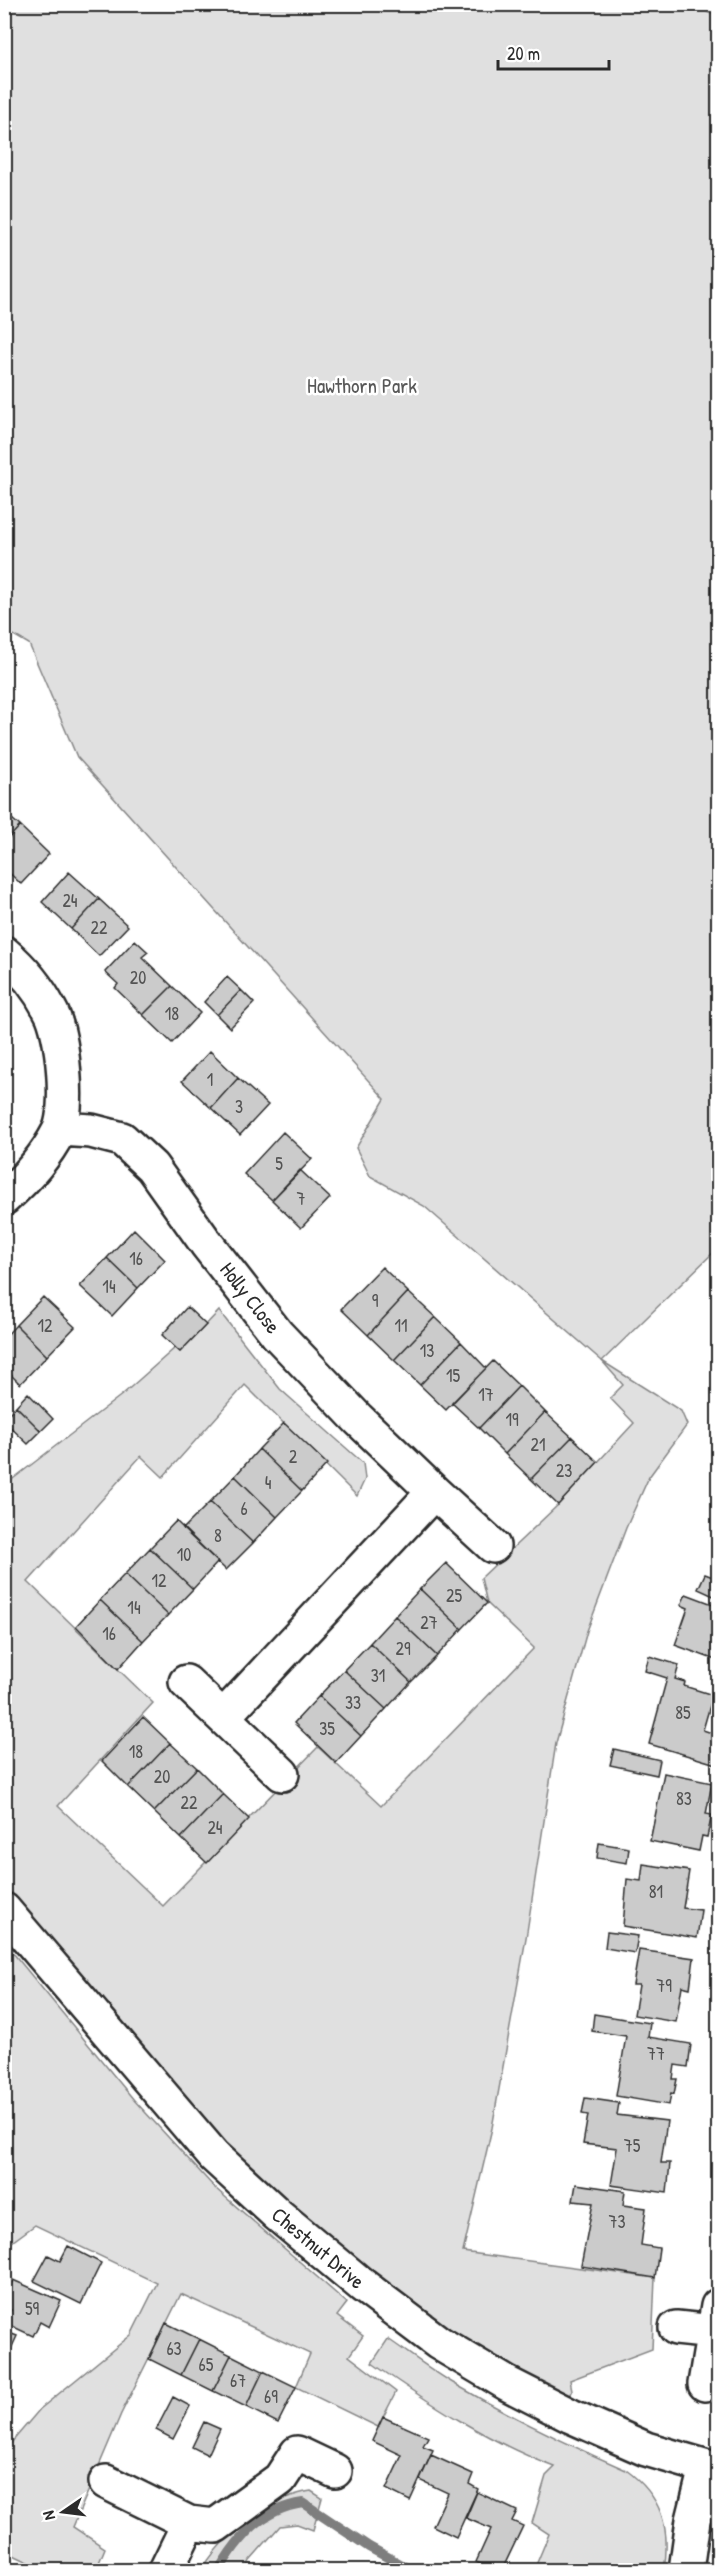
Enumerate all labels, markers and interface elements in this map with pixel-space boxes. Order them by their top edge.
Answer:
scale bar [498,33,609,71]
text: 20 m [507,41,540,66]
park label: Hawthorn Park [307,371,417,400]
house number: 24 [62,888,78,913]
house number: 22 [91,915,108,940]
house number: 20 [130,965,146,990]
house number: 18 [165,1001,179,1026]
house number: 1 [207,1067,213,1092]
house number: 3 [235,1094,243,1119]
house number: 5 [275,1151,283,1176]
house number: 7 [297,1186,306,1211]
house number: 16 [129,1246,143,1271]
street label: Holly Close [213,1256,287,1339]
house number: 14 [102,1274,116,1299]
house number: 9 [372,1288,379,1313]
house number: 12 [38,1313,53,1338]
house number: 11 [394,1313,408,1338]
house number: 13 [420,1338,434,1363]
house number: 15 [446,1363,460,1388]
house number: 17 [478,1382,494,1407]
house number: 19 [505,1407,519,1432]
house number: 21 [531,1432,545,1457]
house number: 2 [289,1444,298,1469]
house number: 23 [556,1458,572,1483]
house number: 4 [265,1470,272,1495]
house number: 6 [240,1496,248,1521]
house number: 8 [214,1523,222,1548]
house number: 10 [177,1542,191,1567]
house number: 12 [152,1568,167,1593]
house number: 25 [446,1583,462,1608]
house number: 14 [127,1595,141,1620]
house number: 27 [420,1610,438,1635]
house number: 16 [102,1621,116,1646]
house number: 29 [395,1636,411,1661]
house number: 31 [371,1663,385,1688]
house number: 33 [345,1690,361,1715]
house number: 85 [675,1700,691,1725]
house number: 35 [319,1716,335,1741]
house number: 18 [129,1739,143,1764]
house number: 20 [154,1764,170,1789]
house number: 83 [676,1786,692,1811]
house number: 22 [181,1790,198,1815]
house number: 24 [207,1815,223,1840]
house number: 81 [649,1879,663,1904]
house number: 79 [656,1973,672,1998]
house number: 77 [647,2041,665,2066]
house number: 75 [624,2133,641,2158]
street label: Chestnut Drive [266,2200,371,2295]
house number: 73 [609,2209,625,2234]
house number: 59 [25,2296,39,2321]
house number: 63 [166,2336,182,2361]
house number: 65 [199,2352,214,2377]
house number: 67 [230,2368,246,2393]
house number: 69 [264,2384,278,2409]
north arrow [33,2482,93,2542]
text: N [37,2508,60,2522]

